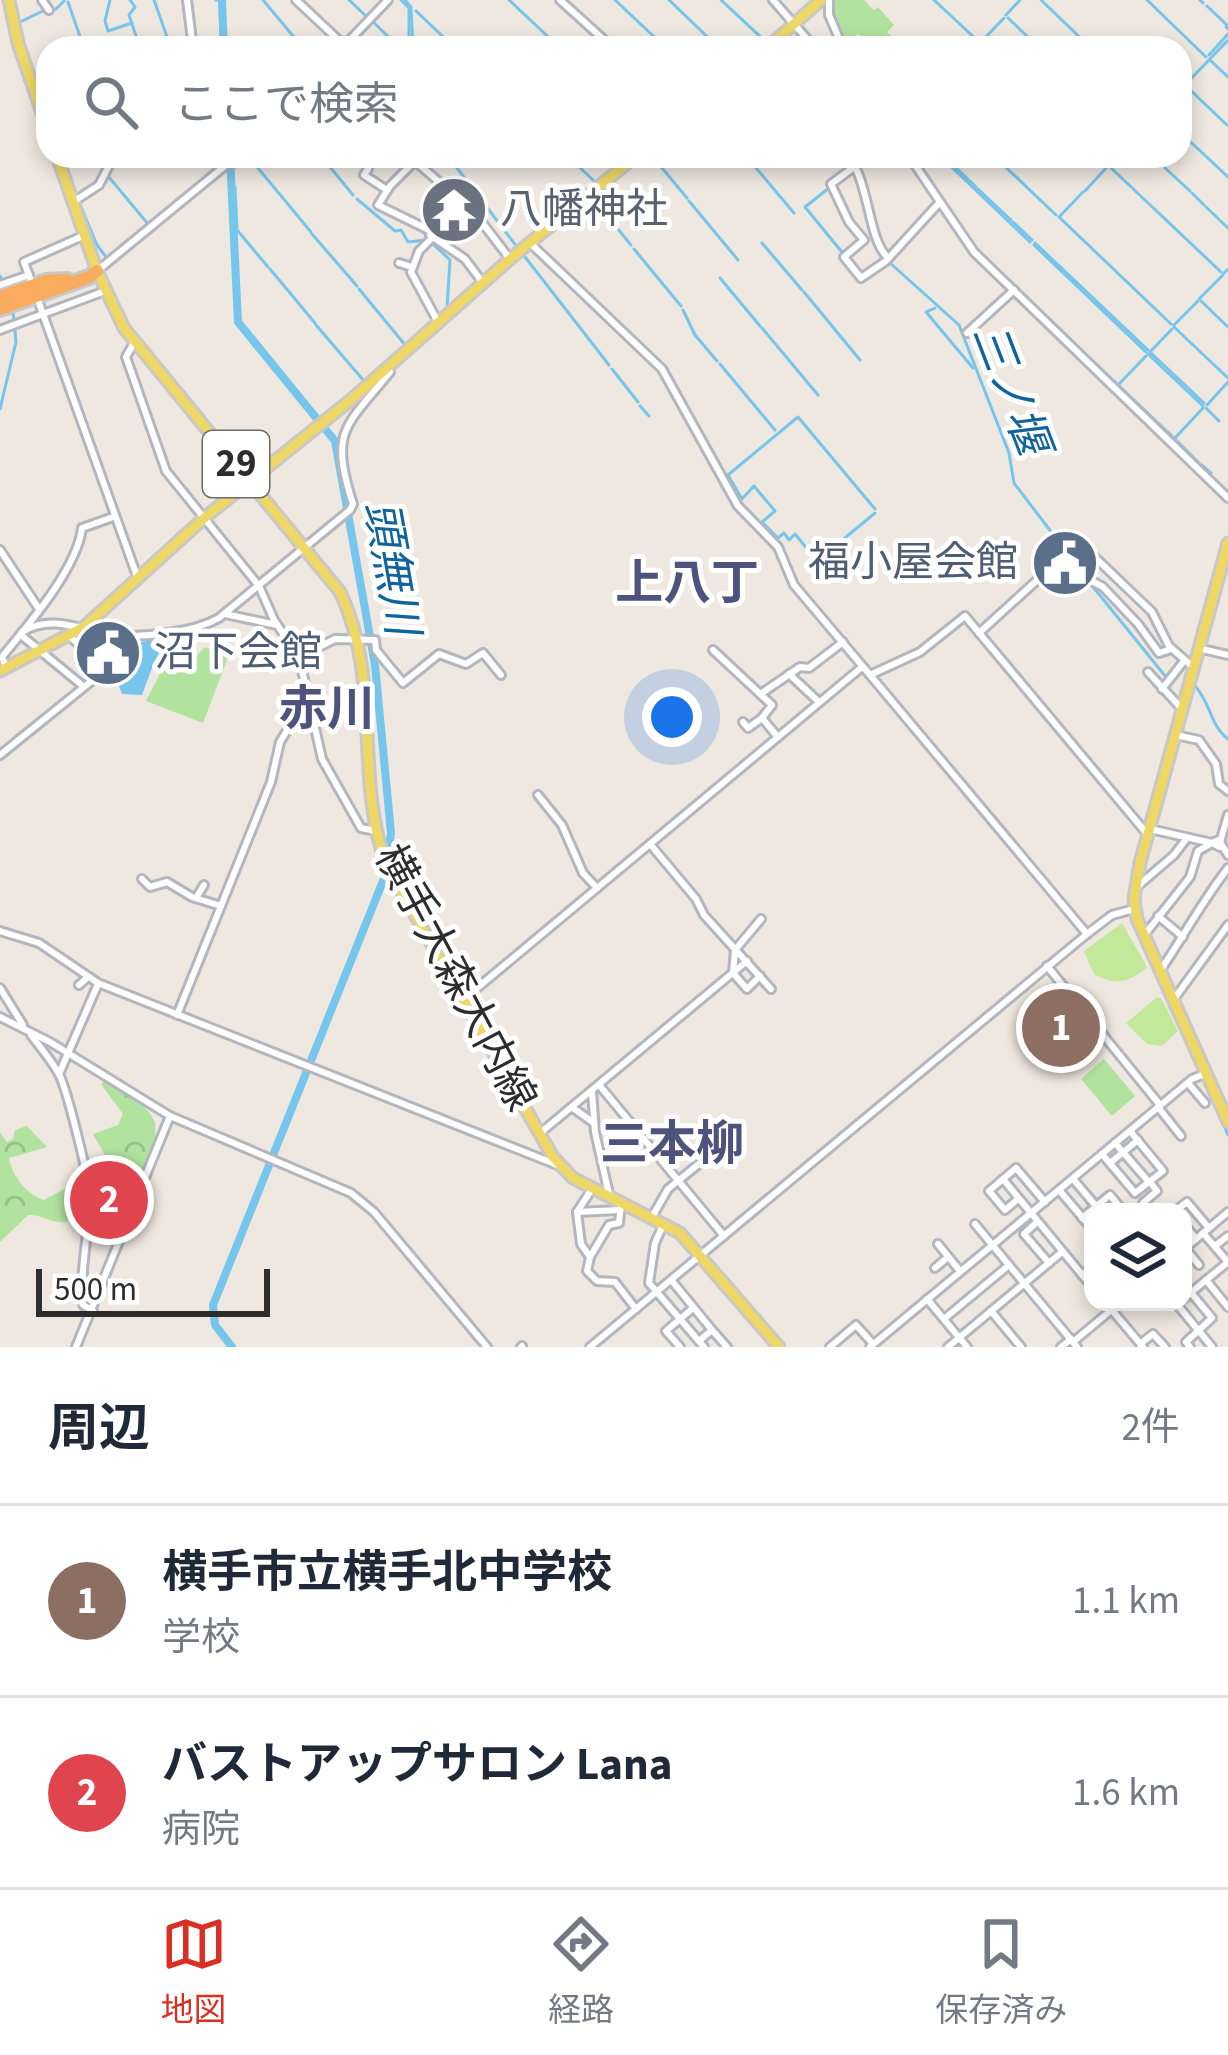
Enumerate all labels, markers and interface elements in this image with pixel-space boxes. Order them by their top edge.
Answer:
search box [36,36,1192,168]
icon: search [78,69,144,135]
text: ここで検索 [174,73,399,137]
temple icon: 八幡神社 [419,175,489,245]
place label: 八幡神社 [500,180,668,240]
water label: 三ノ堰 [956,315,1067,470]
road number: 29 [203,431,269,497]
water label: 頭無川 [348,496,435,644]
public building icon: 福小屋会館 [1030,528,1100,598]
place label: 福小屋会館 [808,533,1018,593]
district label: 上八丁 [615,550,759,618]
public building icon: 沼下会館 [73,618,143,688]
place label: 沼下会館 [154,623,322,683]
district label: 赤川 [279,676,375,744]
your location [642,687,702,747]
street label: 横手大森大内線 [359,834,551,1122]
pin: 1 [1022,983,1100,1073]
district label: 三本柳 [600,1111,744,1179]
pin: 2 [70,1155,148,1245]
map controls [1084,1203,1192,1311]
button: layers [1084,1203,1192,1311]
scale bar [36,1263,270,1316]
text: 500 m [54,1266,137,1313]
text: 周辺 [48,1393,150,1465]
text: 2件 [1122,1400,1180,1456]
text: 横手市立横手北中学校 [162,1541,612,1605]
text: 1 [77,1573,97,1629]
text: 1.1 km [1072,1573,1180,1629]
text: 学校 [162,1610,240,1666]
text: バストアップサロン Lana [162,1733,672,1797]
text: 2 [77,1765,97,1821]
text: 1.6 km [1072,1765,1180,1821]
text: 病院 [162,1802,240,1858]
tab: 地図 [161,1911,227,2034]
tab: 経路 [548,1911,614,2034]
tab: 保存済み [935,1911,1067,2034]

